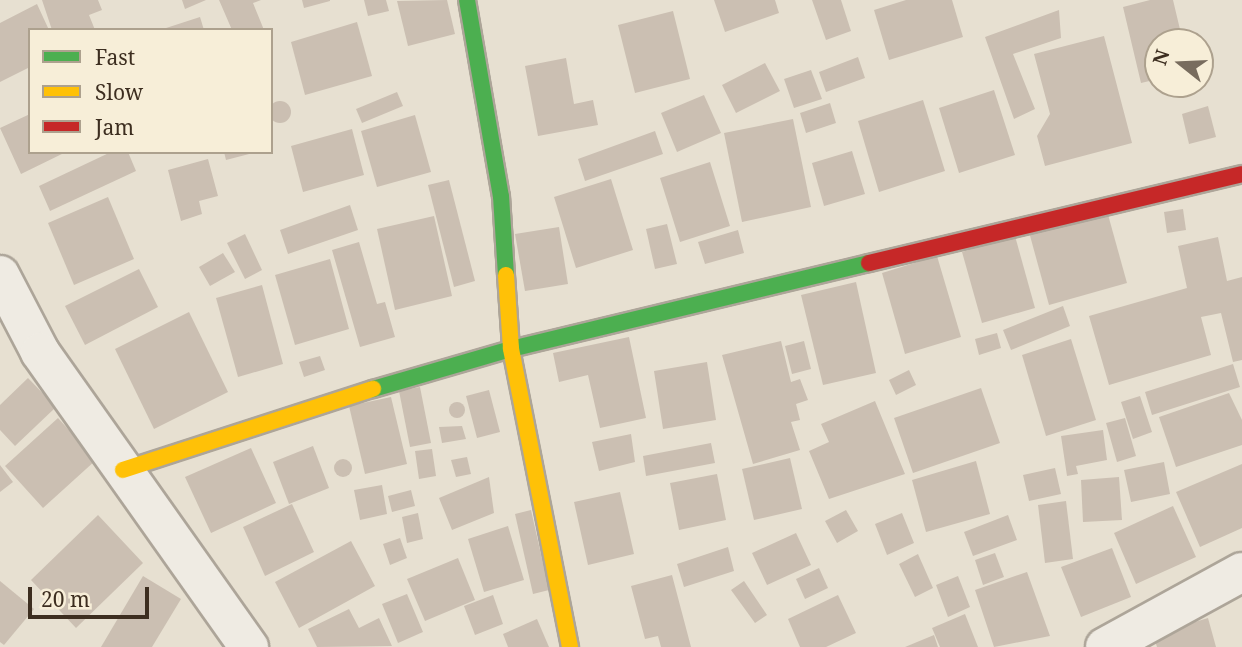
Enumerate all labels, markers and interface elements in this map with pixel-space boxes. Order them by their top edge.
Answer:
legend [28,28,273,154]
north arrow [1144,28,1214,98]
text: Fast [95,43,135,71]
text: N [1146,46,1176,68]
text: Slow [95,78,143,106]
text: Jam [95,113,134,141]
scale bar [32,574,152,618]
text: 20 m [41,585,90,613]

